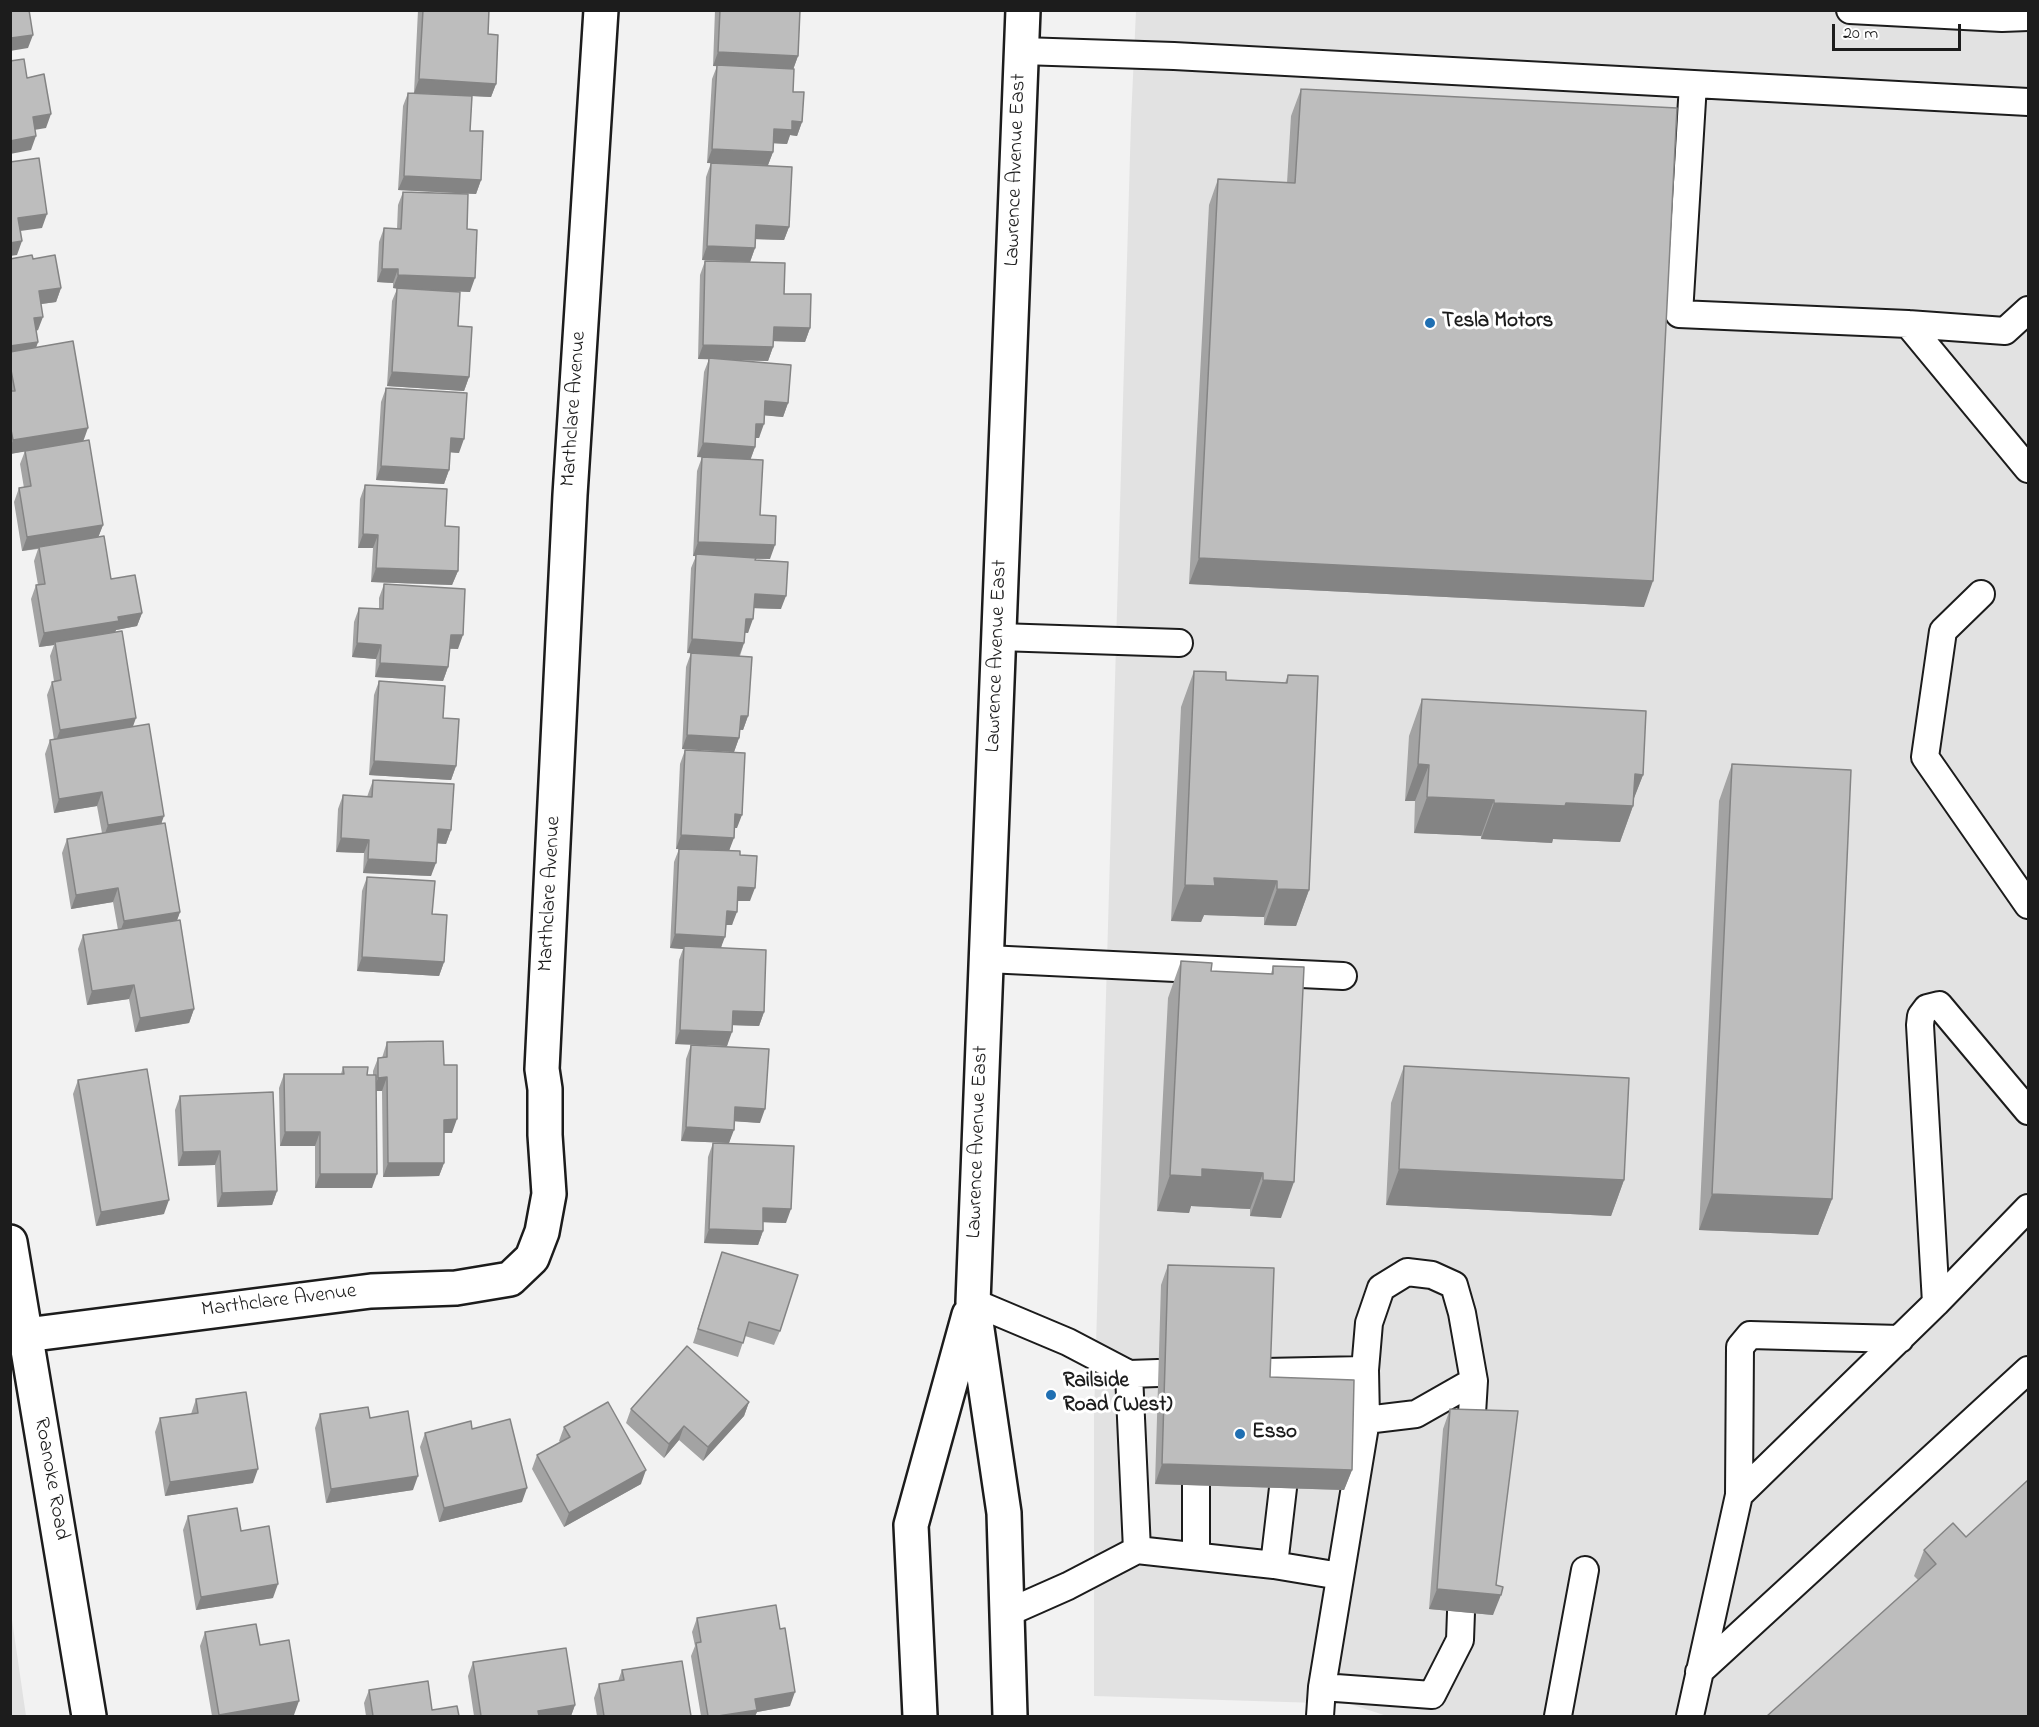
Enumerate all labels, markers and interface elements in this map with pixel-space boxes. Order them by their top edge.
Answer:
scale bar [1835,12,1964,50]
text: 20 m [1843,21,1878,47]
street label: Lawrence Avenue East [1001,73,1033,267]
place label: Tesla Motors [1442,310,1553,336]
marker: Tesla Motors [1423,316,1437,330]
street label: Marthclare Avenue [557,330,593,488]
street label: Lawrence Avenue East [982,559,1014,753]
street label: Marthclare Avenue [534,816,568,972]
street label: Lawrence Avenue East [963,1045,995,1239]
street label: Marthclare Avenue [200,1280,358,1324]
place label: Railside Road (West) [1063,1370,1172,1420]
marker: Railside Road (West) [1044,1388,1058,1402]
street label: Roanoke Road [27,1416,73,1542]
place label: Esso [1252,1421,1297,1447]
marker: Esso [1233,1427,1247,1441]

